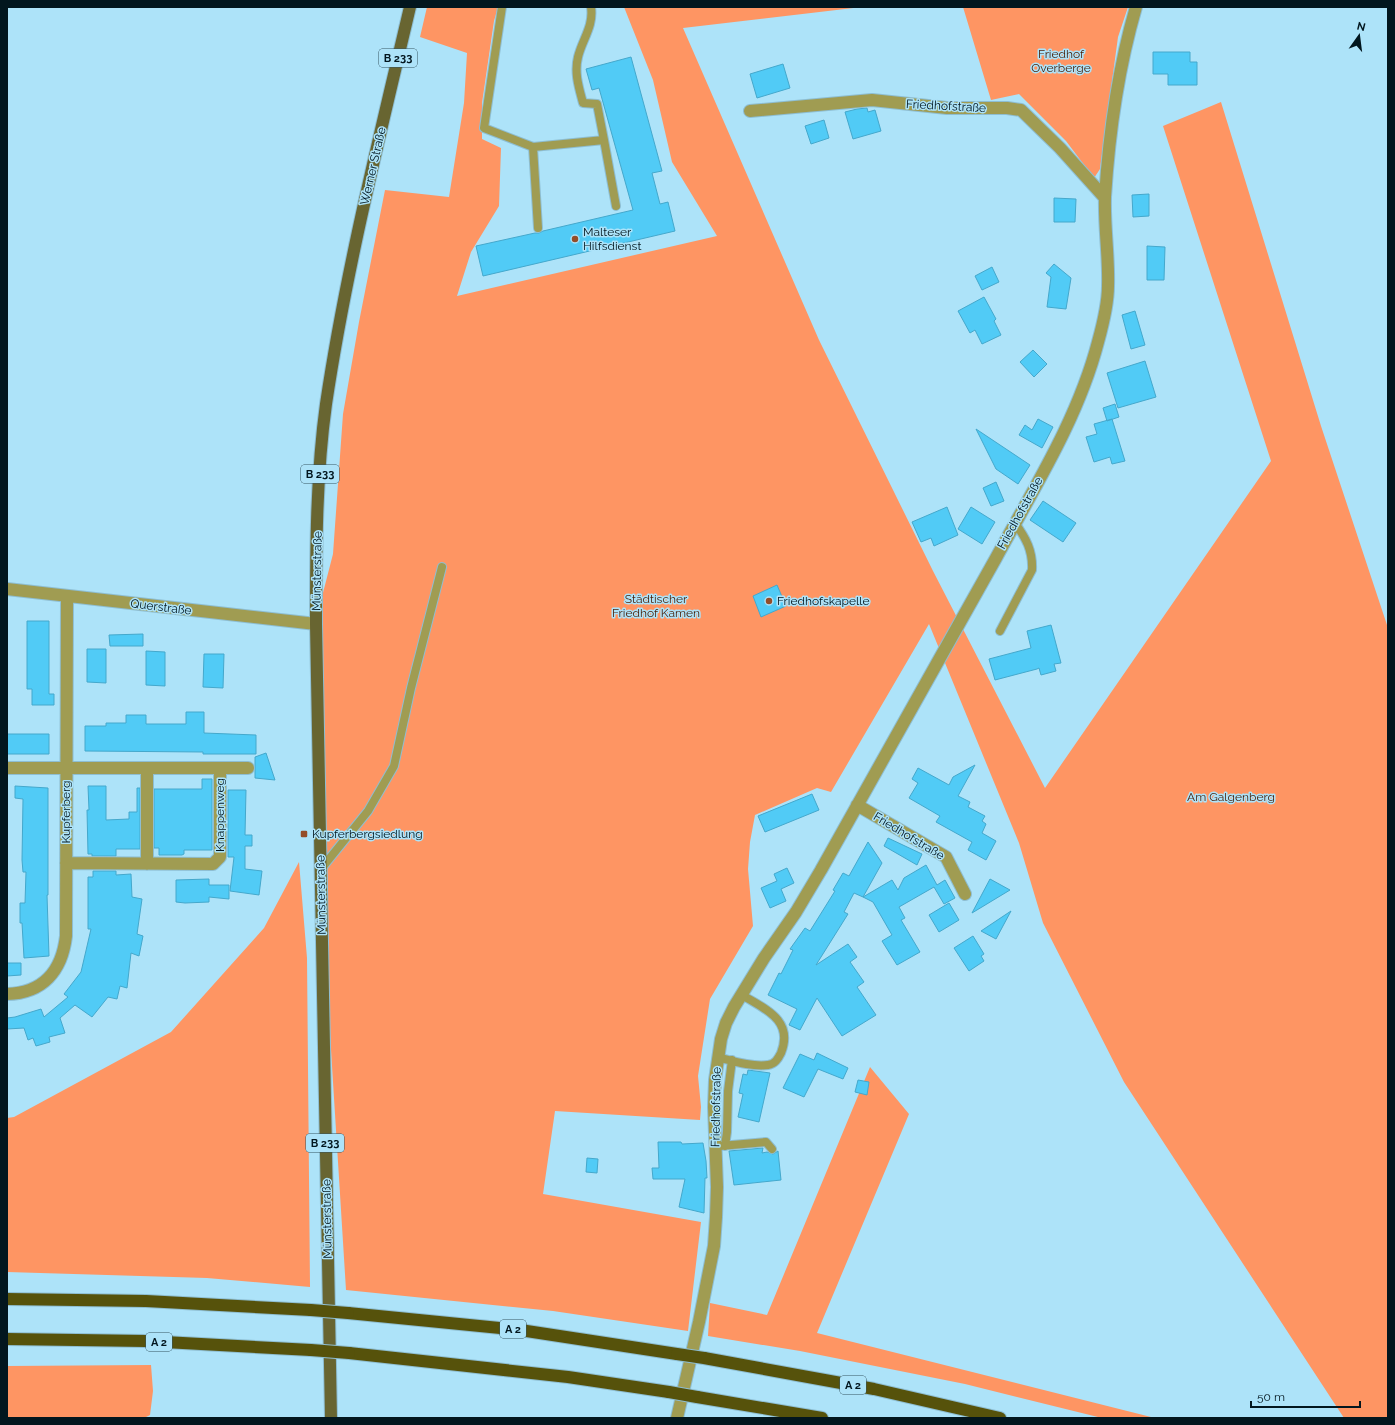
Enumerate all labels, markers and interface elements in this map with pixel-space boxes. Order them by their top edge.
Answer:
north arrow [1339,16,1379,56]
text: N [1356,19,1367,34]
park label: Friedhof Overberge [1031,47,1091,75]
road number: B 233 [379,49,417,67]
street label: Friedhofstraße [906,97,986,115]
street label: Werner Straße [357,126,389,206]
place label: Malteser Hilfsdienst [583,225,641,253]
marker: Malteser Hilfsdienst [570,234,580,244]
road number: B 233 [301,465,339,483]
street label: Friedhofstraße [994,475,1046,551]
street label: Münsterstraße [309,531,325,611]
park label: Städtischer Friedhof Kamen [612,592,700,620]
place label: Friedhofskapelle [777,594,870,608]
street label: Querstraße [130,596,192,618]
marker: Friedhofskapelle [764,596,774,606]
street label: Knappenweg [213,778,227,852]
street label: Kupferberg [59,781,73,843]
park label: Am Galgenberg [1187,790,1275,804]
street label: Friedhofstraße [871,809,947,863]
place label: Kupferbergsiedlung [312,827,423,841]
marker: Kupferbergsiedlung [299,829,309,839]
street label: Münsterstraße [313,855,329,935]
street label: Friedhofstraße [708,1067,724,1147]
road number: B 233 [306,1134,344,1152]
street label: Münsterstraße [319,1179,335,1259]
road number: A 2 [500,1320,526,1338]
road number: A 2 [146,1333,172,1351]
road number: A 2 [840,1376,866,1394]
scale bar [1251,1383,1360,1409]
text: 50 m [1257,1390,1285,1404]

